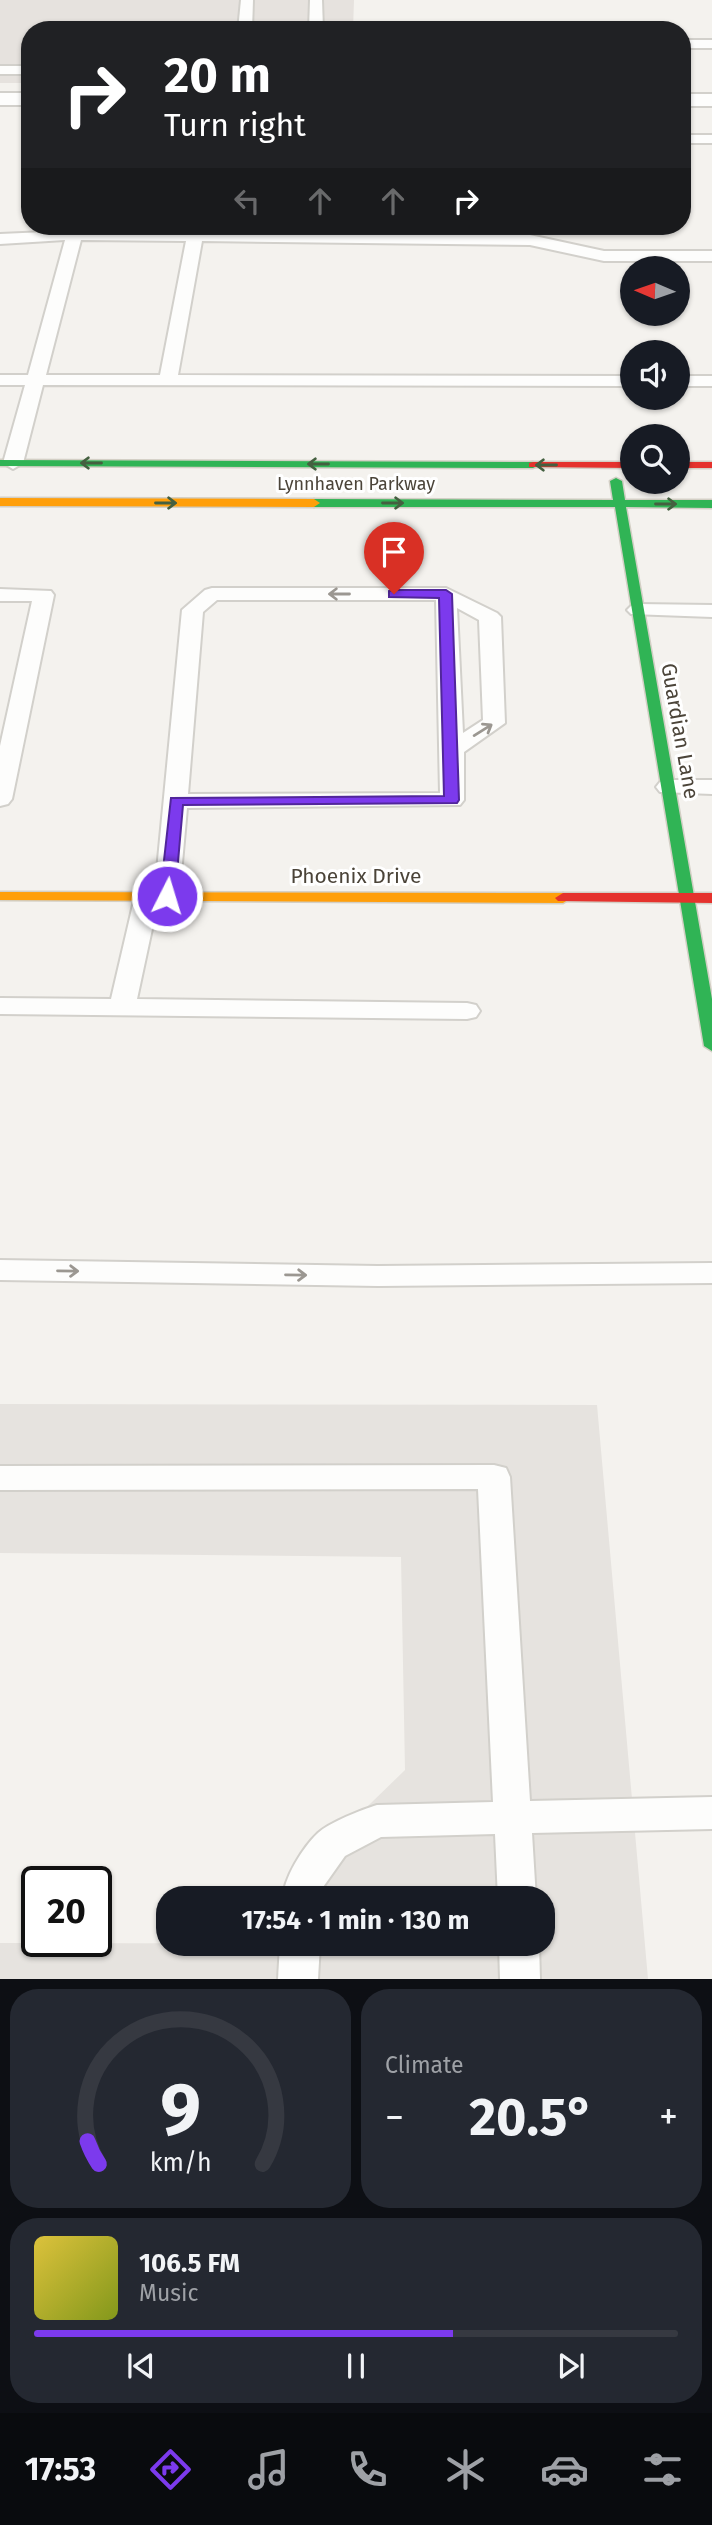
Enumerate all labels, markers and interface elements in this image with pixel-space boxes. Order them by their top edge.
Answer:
text: 20 m [164,46,271,105]
icon: right [49,49,140,140]
text: Turn right [164,106,306,144]
icon: left [228,182,266,220]
icon: ahead [301,182,339,220]
icon: ahead [374,182,412,220]
icon: right [447,182,485,220]
north arrow [620,256,690,326]
map controls [620,256,690,494]
button: sound [620,340,690,410]
button: search [620,424,690,494]
one-way arrow [79,456,102,470]
one-way arrow [307,457,330,471]
one-way arrow [534,458,557,472]
street label: Lynnhaven Parkway [277,473,435,495]
one-way arrow [154,496,177,510]
one-way arrow [381,496,404,510]
one-way arrow [654,497,677,511]
pin [364,522,424,594]
icon: arrive [375,533,413,571]
one-way arrow [327,587,350,601]
street label: Guardian Lane [655,661,705,801]
one-way arrow [472,723,492,737]
position arrow [130,859,204,933]
street label: Phoenix Drive [290,863,422,889]
one-way arrow [56,1264,79,1278]
one-way arrow [284,1268,307,1282]
speed limit sign: 20 [21,1866,112,1957]
text: 17:54 · 1 min · 130 m [242,1905,469,1936]
text: Climate [385,2051,464,2079]
text: 9 [160,2067,201,2154]
text: 20.5° [469,2086,594,2149]
text: − [385,2094,404,2140]
text: + [659,2094,678,2140]
text: km/h [150,2148,211,2178]
text: 106.5 FM [139,2248,240,2279]
text: Music [139,2279,199,2307]
icon: previous [122,2347,160,2385]
icon: pause [337,2347,375,2385]
icon: next [552,2347,590,2385]
icon: directions [146,2445,195,2494]
icon: music [244,2445,293,2494]
icon: phone [343,2445,392,2494]
icon: climate [441,2445,490,2494]
icon: car [540,2445,589,2494]
icon: filters [638,2445,687,2494]
text: 17:53 [25,2450,96,2488]

